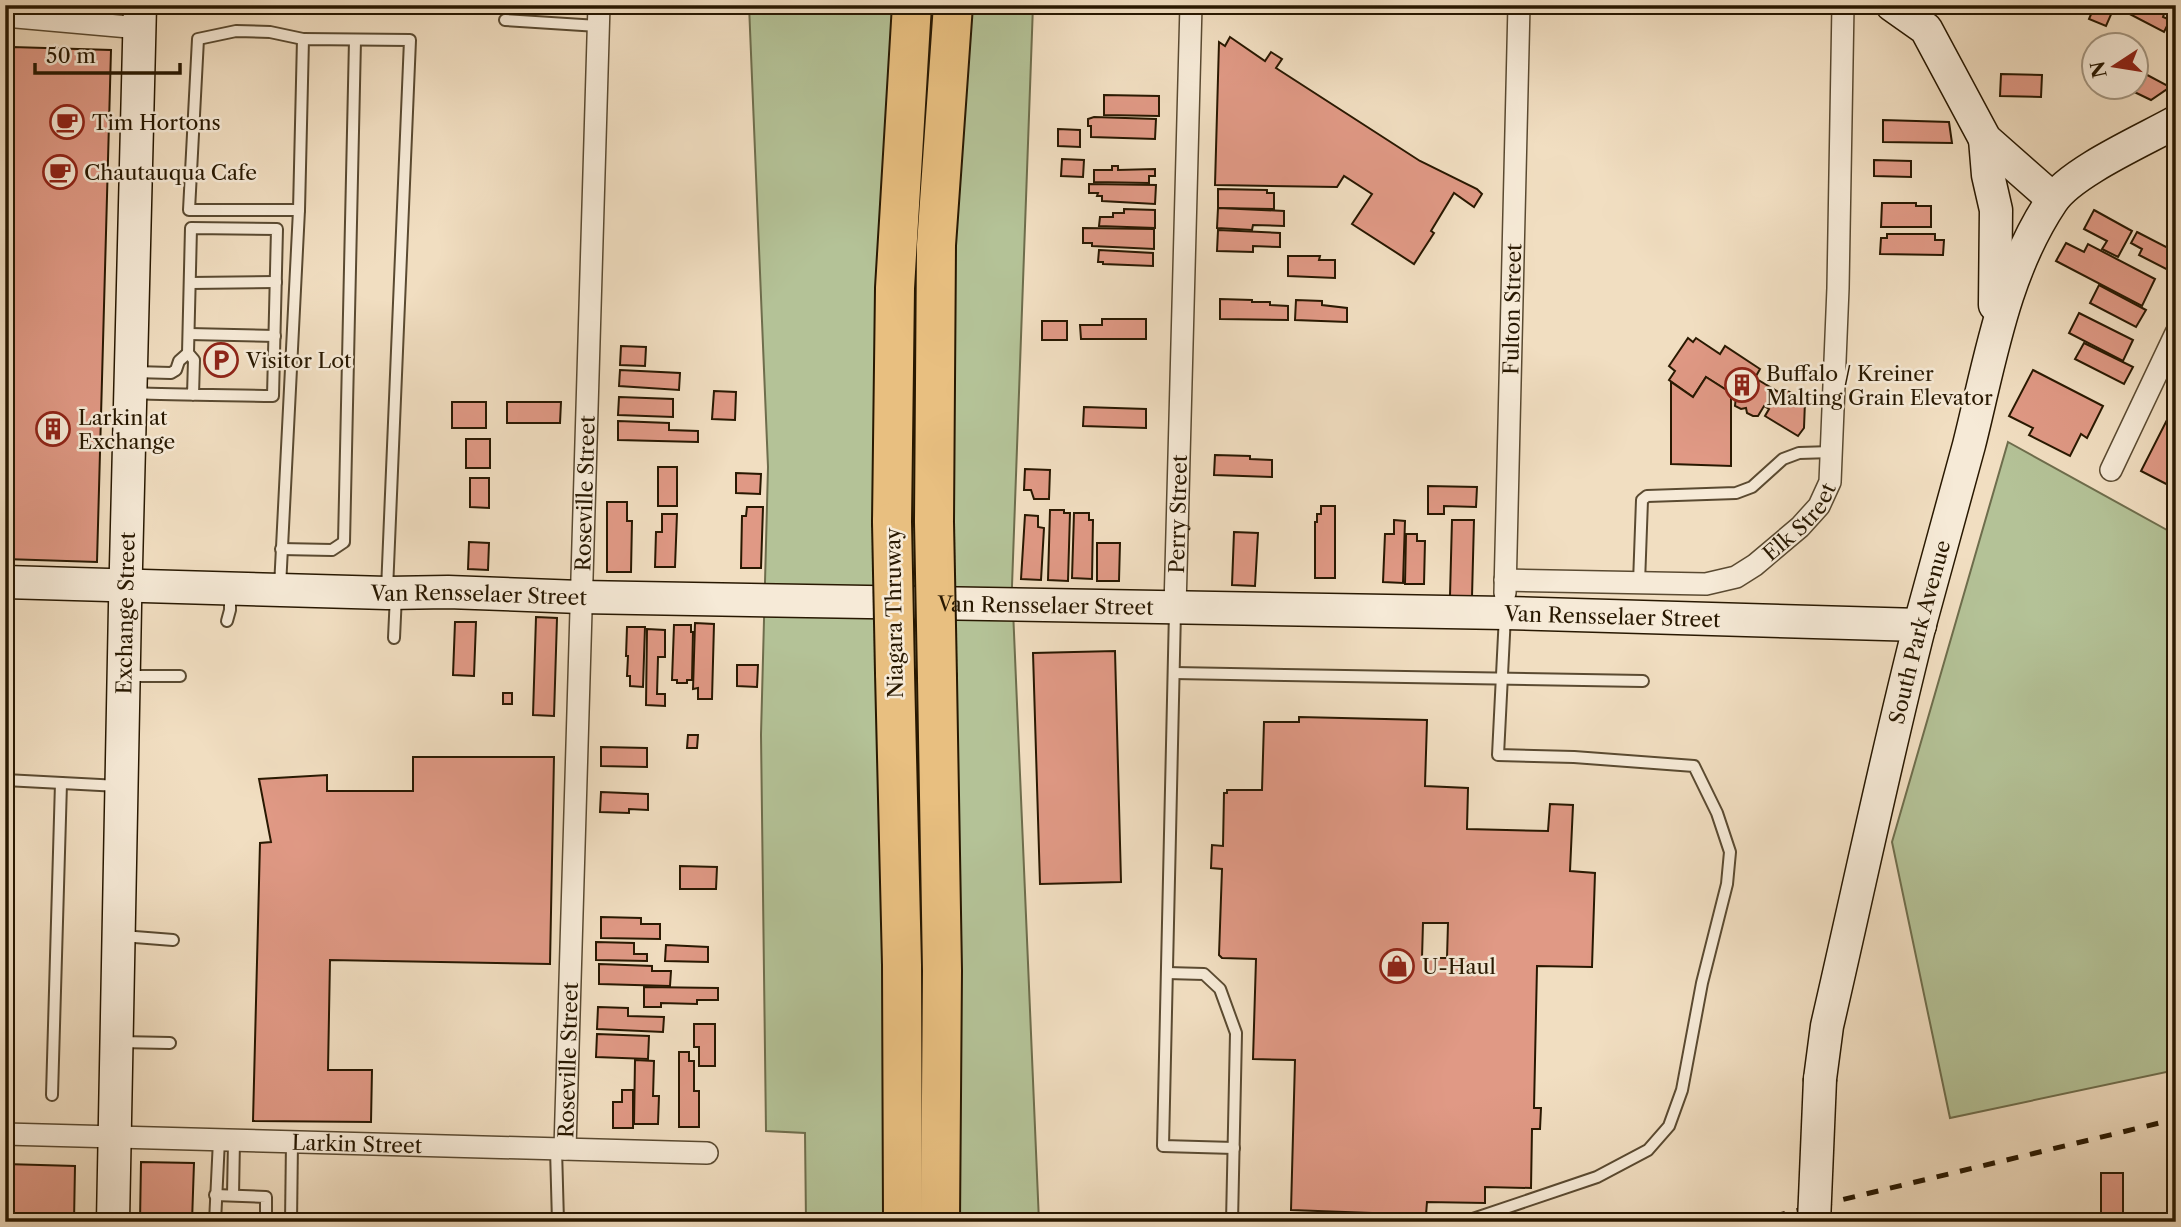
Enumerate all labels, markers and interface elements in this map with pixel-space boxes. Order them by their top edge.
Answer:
scale bar [35,32,180,76]
north arrow [2080,32,2150,102]
text: 50 m [46,43,96,68]
text: N [2086,59,2112,80]
cafe icon: Tim Hortons [48,103,86,141]
place label: Tim Hortons [92,110,221,135]
cafe icon: Chautauqua Cafe [41,153,79,191]
place label: Chautauqua Cafe [84,160,257,185]
street label: Fulton Street [1498,243,1526,375]
parking icon: Visitor Lot [202,341,240,379]
place label: Visitor Lot [245,348,352,373]
place label: Buffalo / Kreiner Malting Grain Elevator [1766,361,1993,410]
building icon: Buffalo / Kreiner Malting Grain Elevator [1723,366,1761,404]
place label: Larkin at Exchange [78,405,175,454]
building icon: Larkin at Exchange [34,410,72,448]
street label: Roseville Street [570,414,599,572]
street label: Perry Street [1163,454,1192,574]
street label: Elk Street [1758,478,1841,566]
street label: Niagara Thruway [880,527,908,699]
street label: Exchange Street [111,531,139,695]
street label: South Park Avenue [1883,537,1955,727]
street label: Van Rensselaer Street [369,579,588,610]
street label: Van Rensselaer Street [936,591,1154,619]
street label: Van Rensselaer Street [1503,600,1721,632]
shop icon: U-Haul [1378,947,1416,985]
place label: U-Haul [1422,954,1496,979]
street label: Roseville Street [553,981,582,1138]
street label: Larkin Street [291,1129,423,1158]

